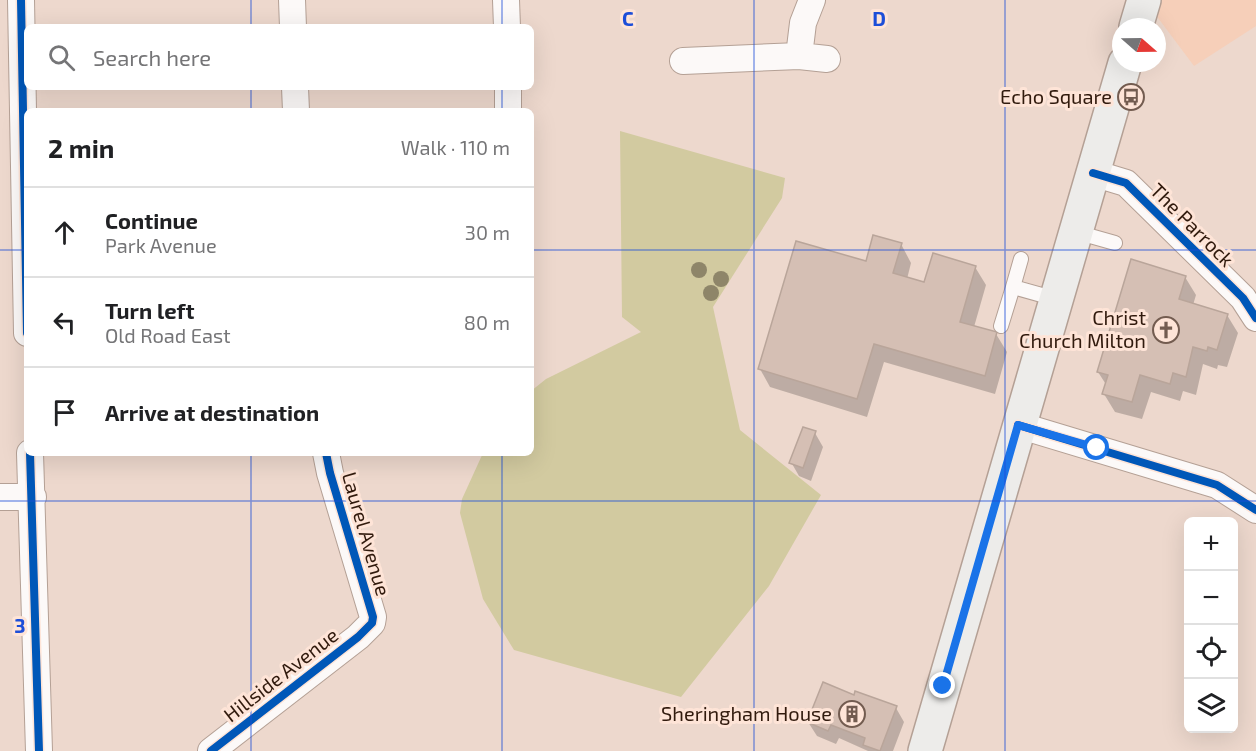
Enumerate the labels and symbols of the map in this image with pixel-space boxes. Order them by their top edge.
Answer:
text: C [622,6,634,30]
text: D [872,6,886,30]
north arrow [1112,18,1166,72]
bus stop icon: Echo Square [1116,82,1146,112]
place label: Echo Square [1000,84,1112,108]
street label: The Parrock [1146,178,1239,271]
place label: Christ Church Milton [1019,305,1146,352]
church icon: Christ Church Milton [1151,315,1181,345]
route start [1083,434,1109,460]
street label: Laurel Avenue [338,469,396,598]
text: 3 [14,613,26,637]
street label: Hillside Avenue [218,622,342,726]
route end [929,672,955,698]
building icon: Sheringham House [837,699,867,729]
place label: Sheringham House [661,701,832,725]

